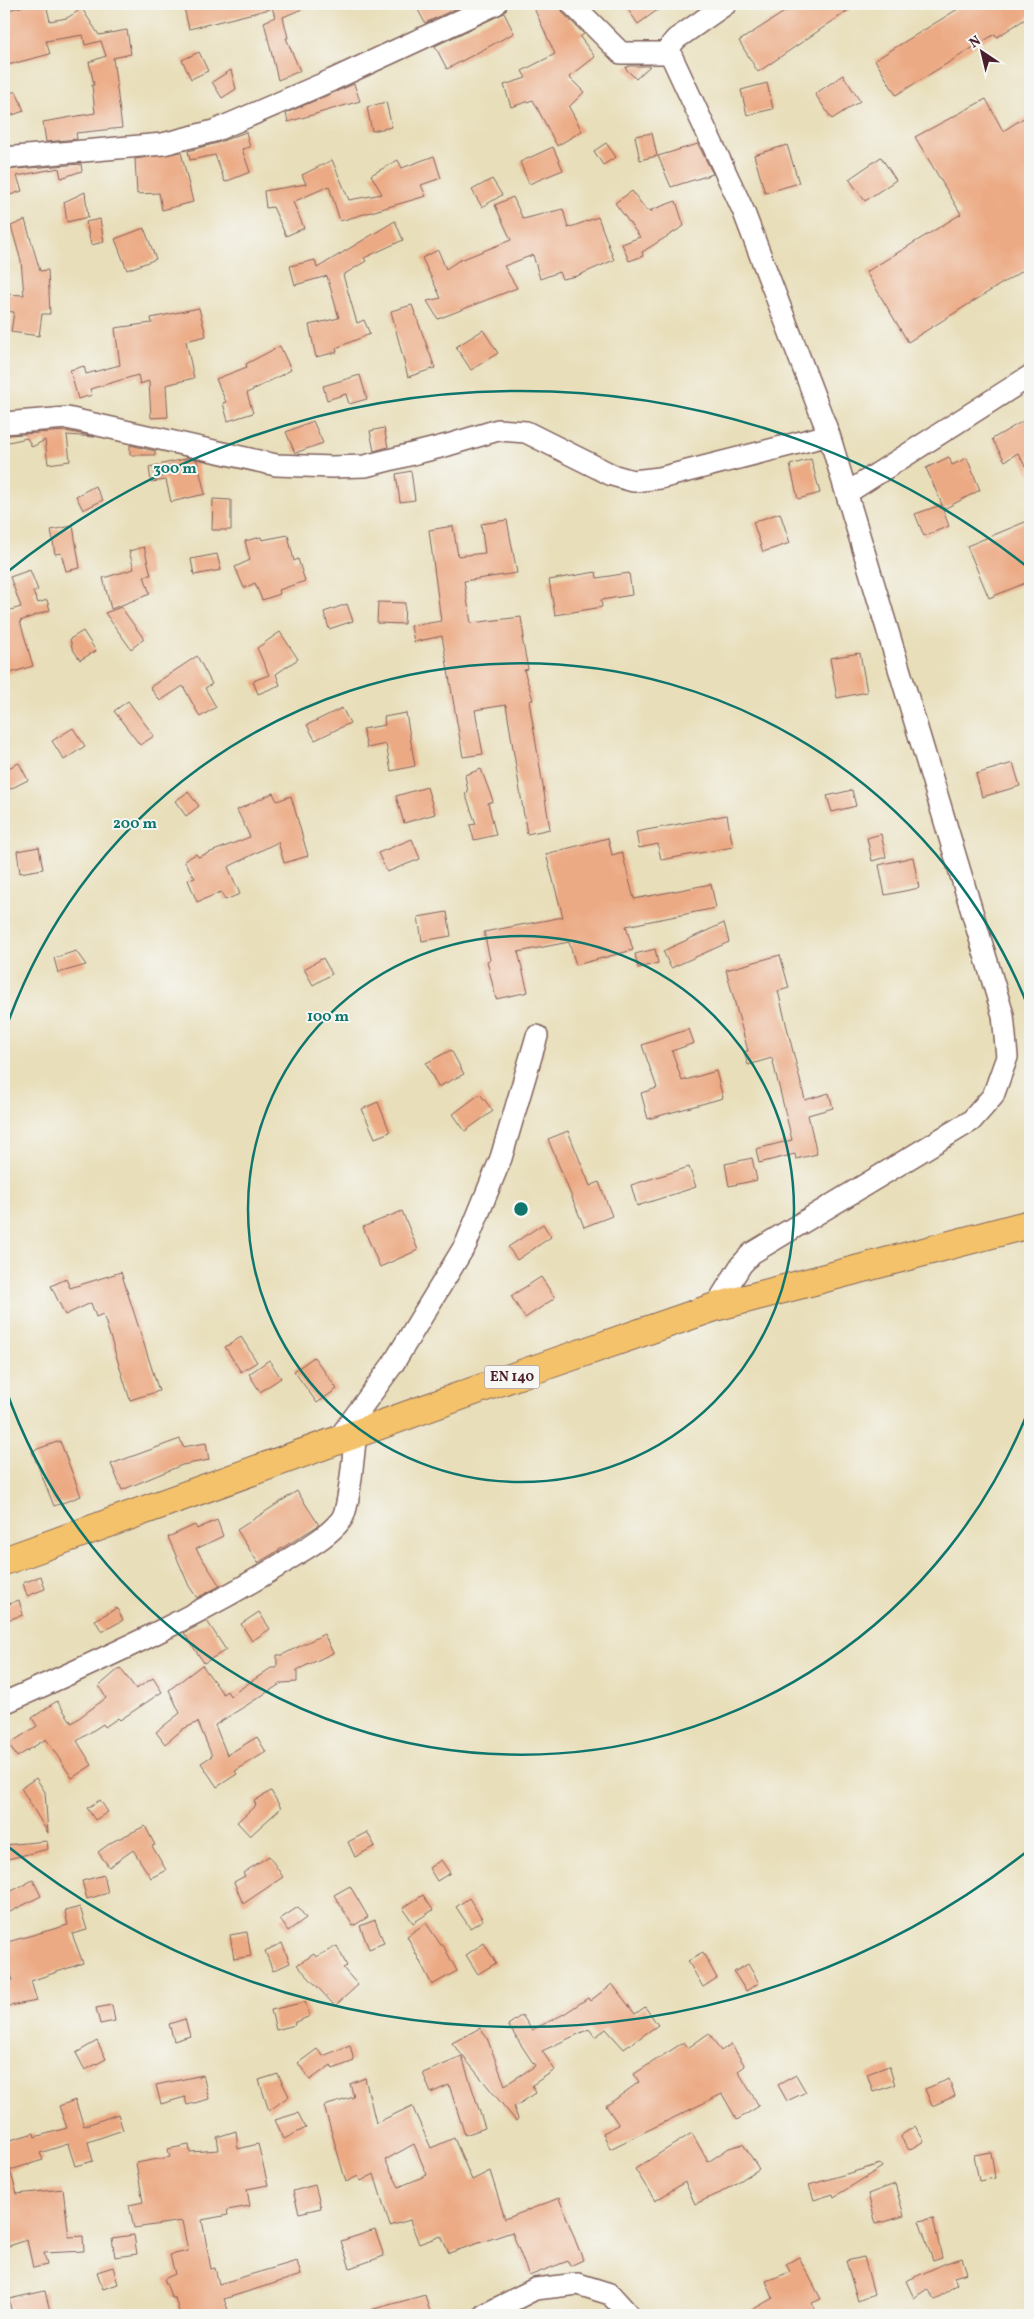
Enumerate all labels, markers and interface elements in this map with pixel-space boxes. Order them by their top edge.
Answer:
north arrow [956,28,1006,78]
text: N [966,32,985,53]
text: 300 m [153,459,197,480]
text: 200 m [113,814,157,835]
text: 100 m [307,1007,350,1028]
centre of rings [512,1200,530,1218]
road number: EN 140 [484,1365,540,1388]

